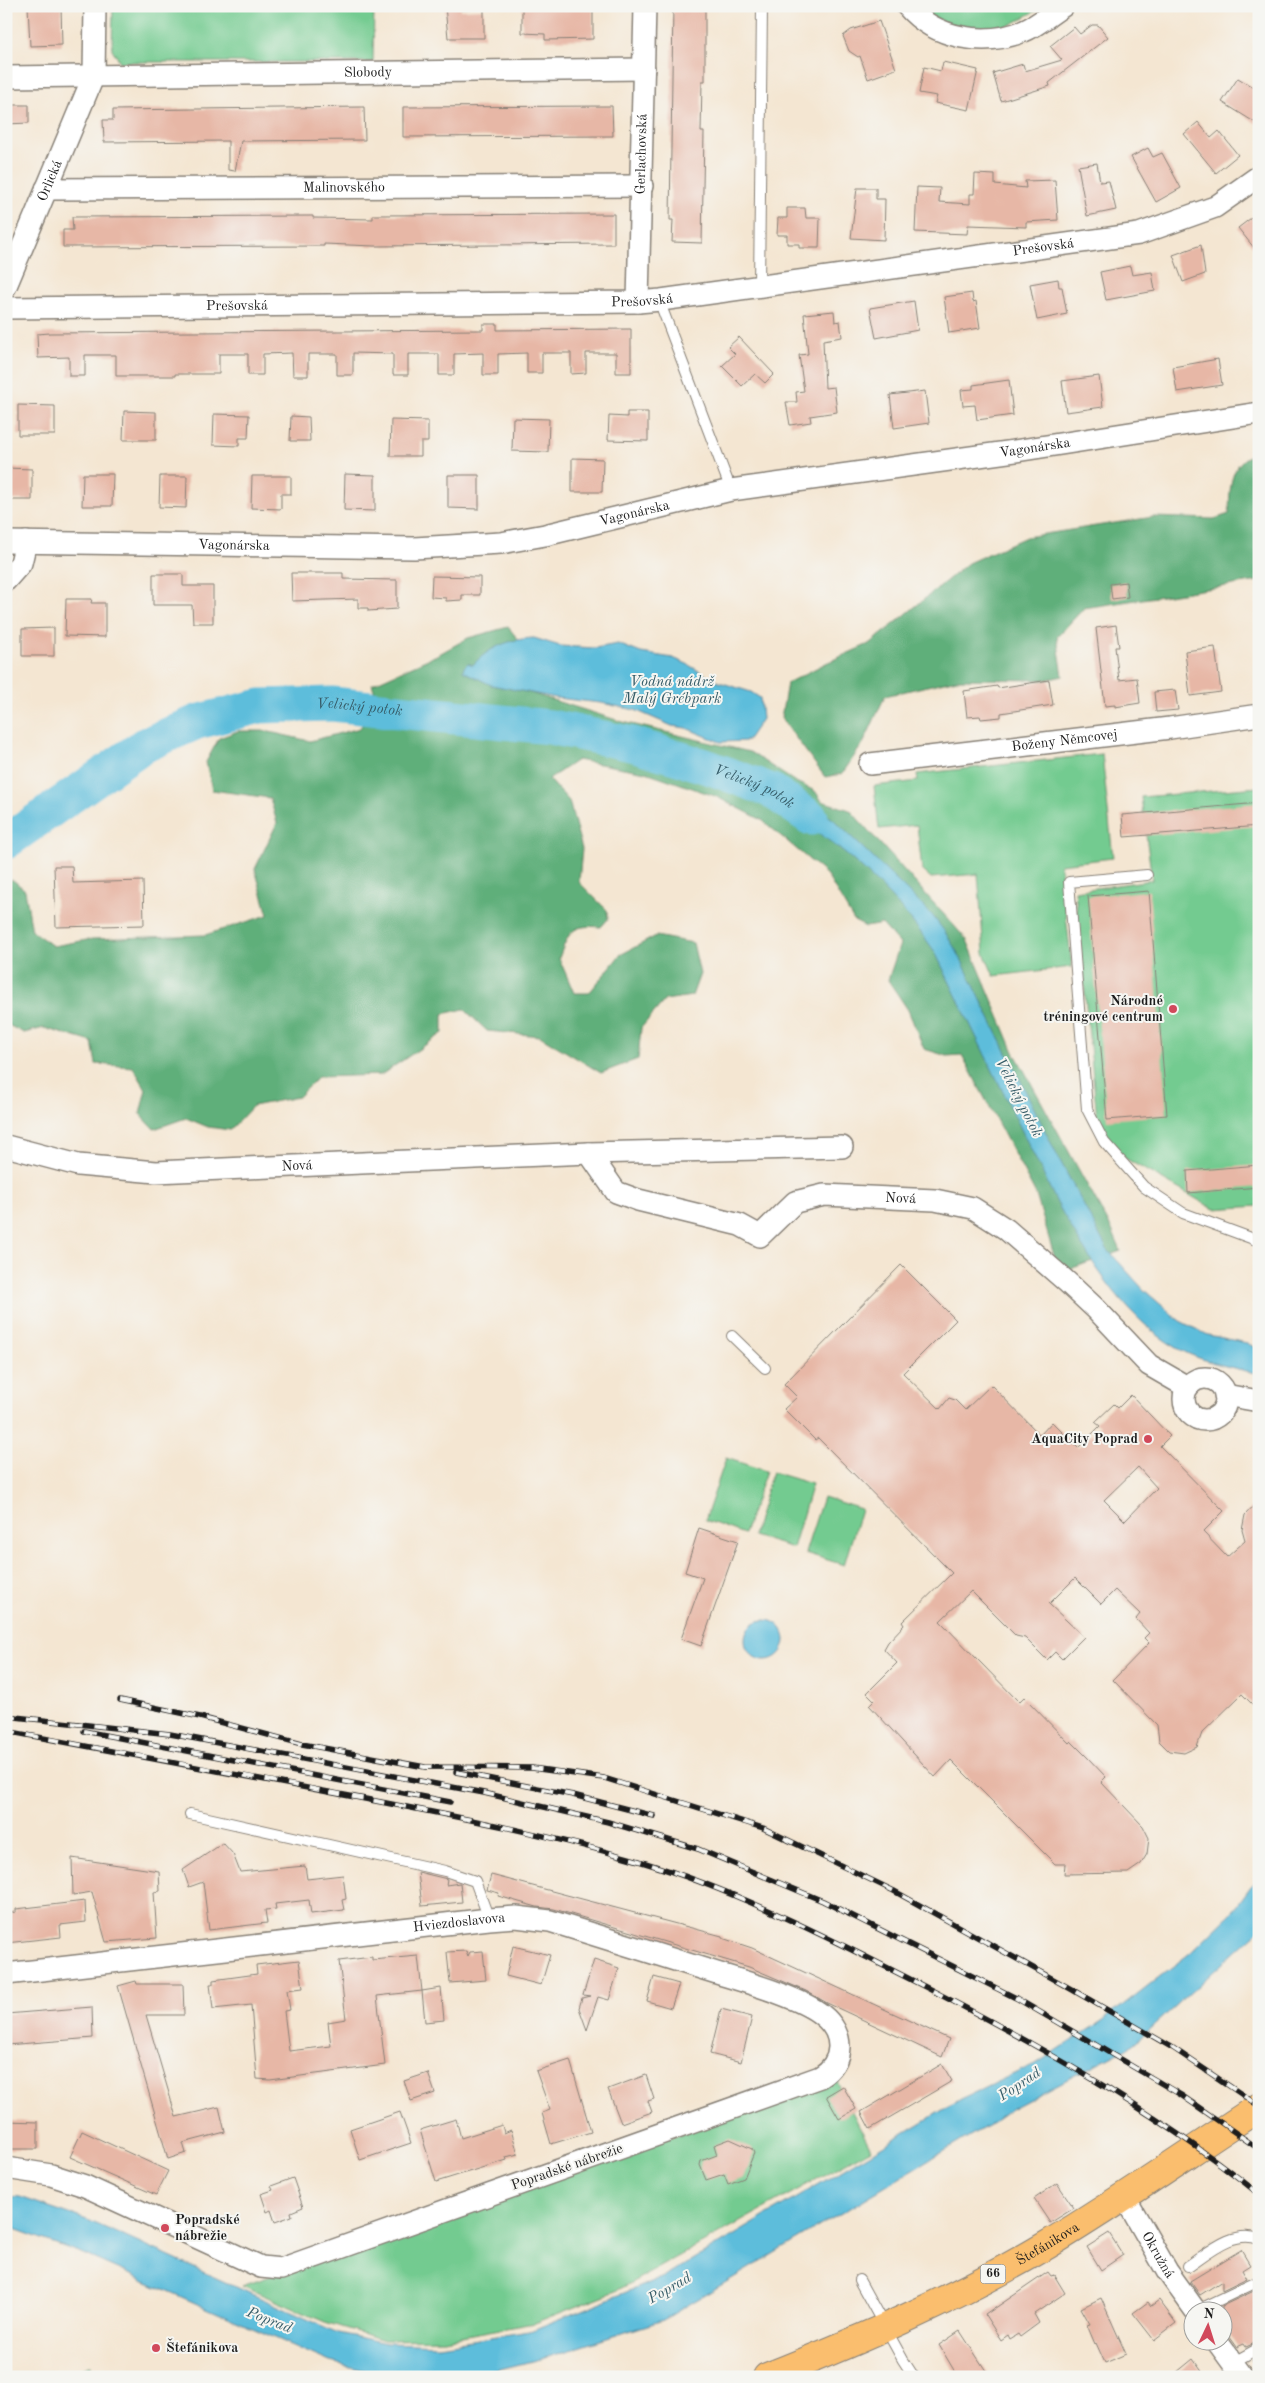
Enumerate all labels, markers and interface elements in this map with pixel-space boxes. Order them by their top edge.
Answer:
street label: Slobody [344,65,393,80]
street label: Gerlachovská [634,113,649,195]
street label: Orlická [35,158,65,204]
street label: Malinovského [303,180,385,195]
street label: Prešovská [1012,236,1075,258]
street label: Prešovská [611,291,674,309]
street label: Prešovská [206,299,268,313]
street label: Vagonárska [998,435,1071,460]
street label: Vagonárska [598,498,671,529]
street label: Vagonárska [198,538,270,553]
water label: Vodná nádrž Malý Grébpark [622,675,721,707]
water label: Velický potok [316,696,403,719]
street label: Boženy Němcovej [1011,727,1118,754]
water label: Velický potok [712,762,797,811]
place label: Národné tréningové centrum [1043,994,1163,1024]
marker: Národné tréningové centrum [1167,1003,1179,1015]
water label: Velický potok [992,1056,1044,1140]
street label: Nová [281,1158,313,1173]
street label: Nová [885,1191,917,1206]
place label: AquaCity Poprad [1031,1432,1138,1446]
marker: AquaCity Poprad [1142,1433,1154,1445]
street label: Hviezdoslavova [412,1911,506,1935]
water label: Poprad [995,2065,1045,2105]
street label: Popradské nábrežie [509,2141,625,2193]
place label: Popradské nábrežie [175,2213,240,2243]
street label: Štefánikova [1013,2220,1082,2268]
marker: Popradské nábrežie [159,2222,171,2234]
street label: Okružná [1139,2229,1177,2281]
road number: 66 [980,2264,1006,2284]
water label: Poprad [645,2270,695,2308]
north arrow [1182,2300,1232,2350]
water label: Poprad [243,2305,295,2337]
text: N [1203,2307,1215,2321]
place label: Štefánikova [166,2338,238,2355]
marker: Štefánikova [150,2342,162,2354]

